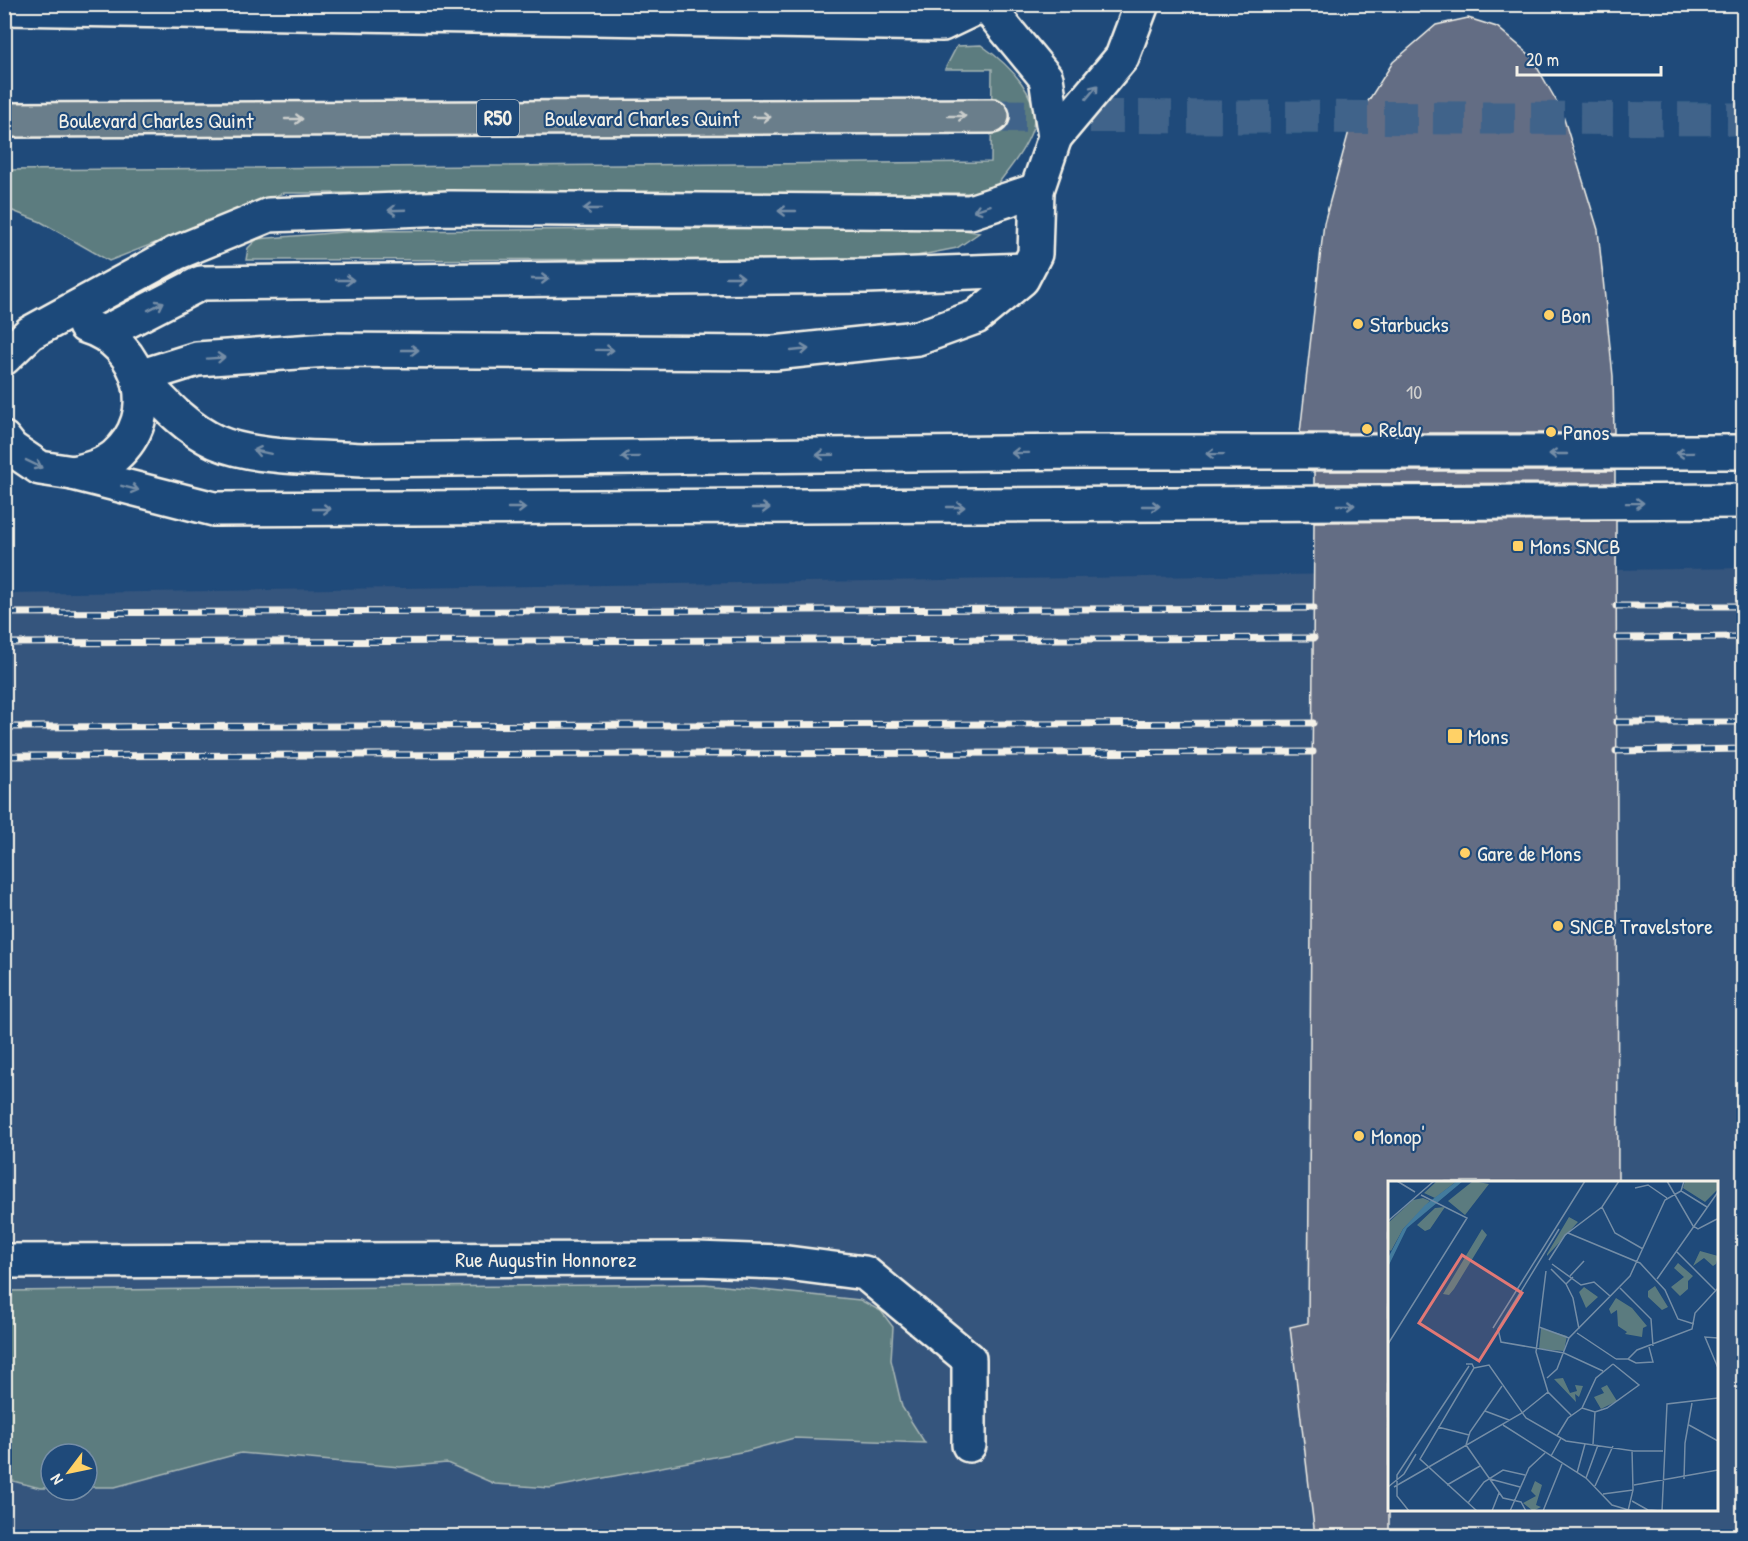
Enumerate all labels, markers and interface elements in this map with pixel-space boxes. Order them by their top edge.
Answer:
scale bar [1517,39,1661,77]
text: 20 m [1526,47,1559,72]
one-way arrow [1086,84,1099,100]
road number: R50 [477,100,519,136]
street label: Boulevard Charles Quint [544,103,740,133]
street label: Boulevard Charles Quint [58,105,254,135]
one-way arrow [946,110,966,122]
one-way arrow [751,111,771,123]
one-way arrow [283,113,303,125]
one-way arrow [583,203,603,215]
one-way arrow [972,203,991,214]
one-way arrow [388,205,408,216]
one-way arrow [778,205,798,217]
one-way arrow [725,271,745,283]
one-way arrow [530,273,550,285]
one-way arrow [335,274,355,286]
one-way arrow [147,300,164,312]
place label: Bon [1561,300,1591,330]
marker: Bon [1542,308,1556,322]
place label: Starbucks [1370,309,1449,339]
marker: Starbucks [1351,317,1365,331]
one-way arrow [400,344,420,356]
one-way arrow [595,344,615,356]
one-way arrow [790,344,810,355]
one-way arrow [205,352,225,363]
house number: 10 [1406,378,1422,405]
place label: Relay [1379,414,1422,444]
place label: Panos [1563,417,1610,447]
marker: Relay [1360,422,1374,436]
marker: Panos [1544,425,1558,439]
one-way arrow [252,446,271,458]
one-way arrow [1010,447,1030,459]
one-way arrow [1676,447,1696,459]
one-way arrow [1205,448,1225,460]
one-way arrow [1548,448,1568,460]
one-way arrow [815,449,835,461]
one-way arrow [620,451,640,463]
one-way arrow [25,459,43,471]
one-way arrow [120,482,139,494]
one-way arrow [1625,497,1645,508]
one-way arrow [1336,499,1356,511]
one-way arrow [1141,500,1161,512]
one-way arrow [946,501,966,513]
one-way arrow [507,502,527,514]
one-way arrow [751,502,771,514]
one-way arrow [312,503,332,515]
place label: Mons SNCB [1530,531,1620,561]
marker: Mons SNCB [1511,539,1525,553]
place label: Mons [1468,721,1508,751]
marker: Mons [1446,727,1464,745]
place label: Gare de Mons [1477,838,1581,868]
marker: Gare de Mons [1458,846,1472,860]
place label: SNCB Travelstore [1570,911,1713,941]
marker: SNCB Travelstore [1551,919,1565,933]
place label: Monop' [1371,1121,1425,1151]
marker: Monop' [1352,1129,1366,1143]
inset map [1388,1181,1718,1511]
street label: Rue Augustin Honnorez [455,1244,637,1274]
north arrow [39,1442,99,1502]
text: N [44,1470,68,1489]

